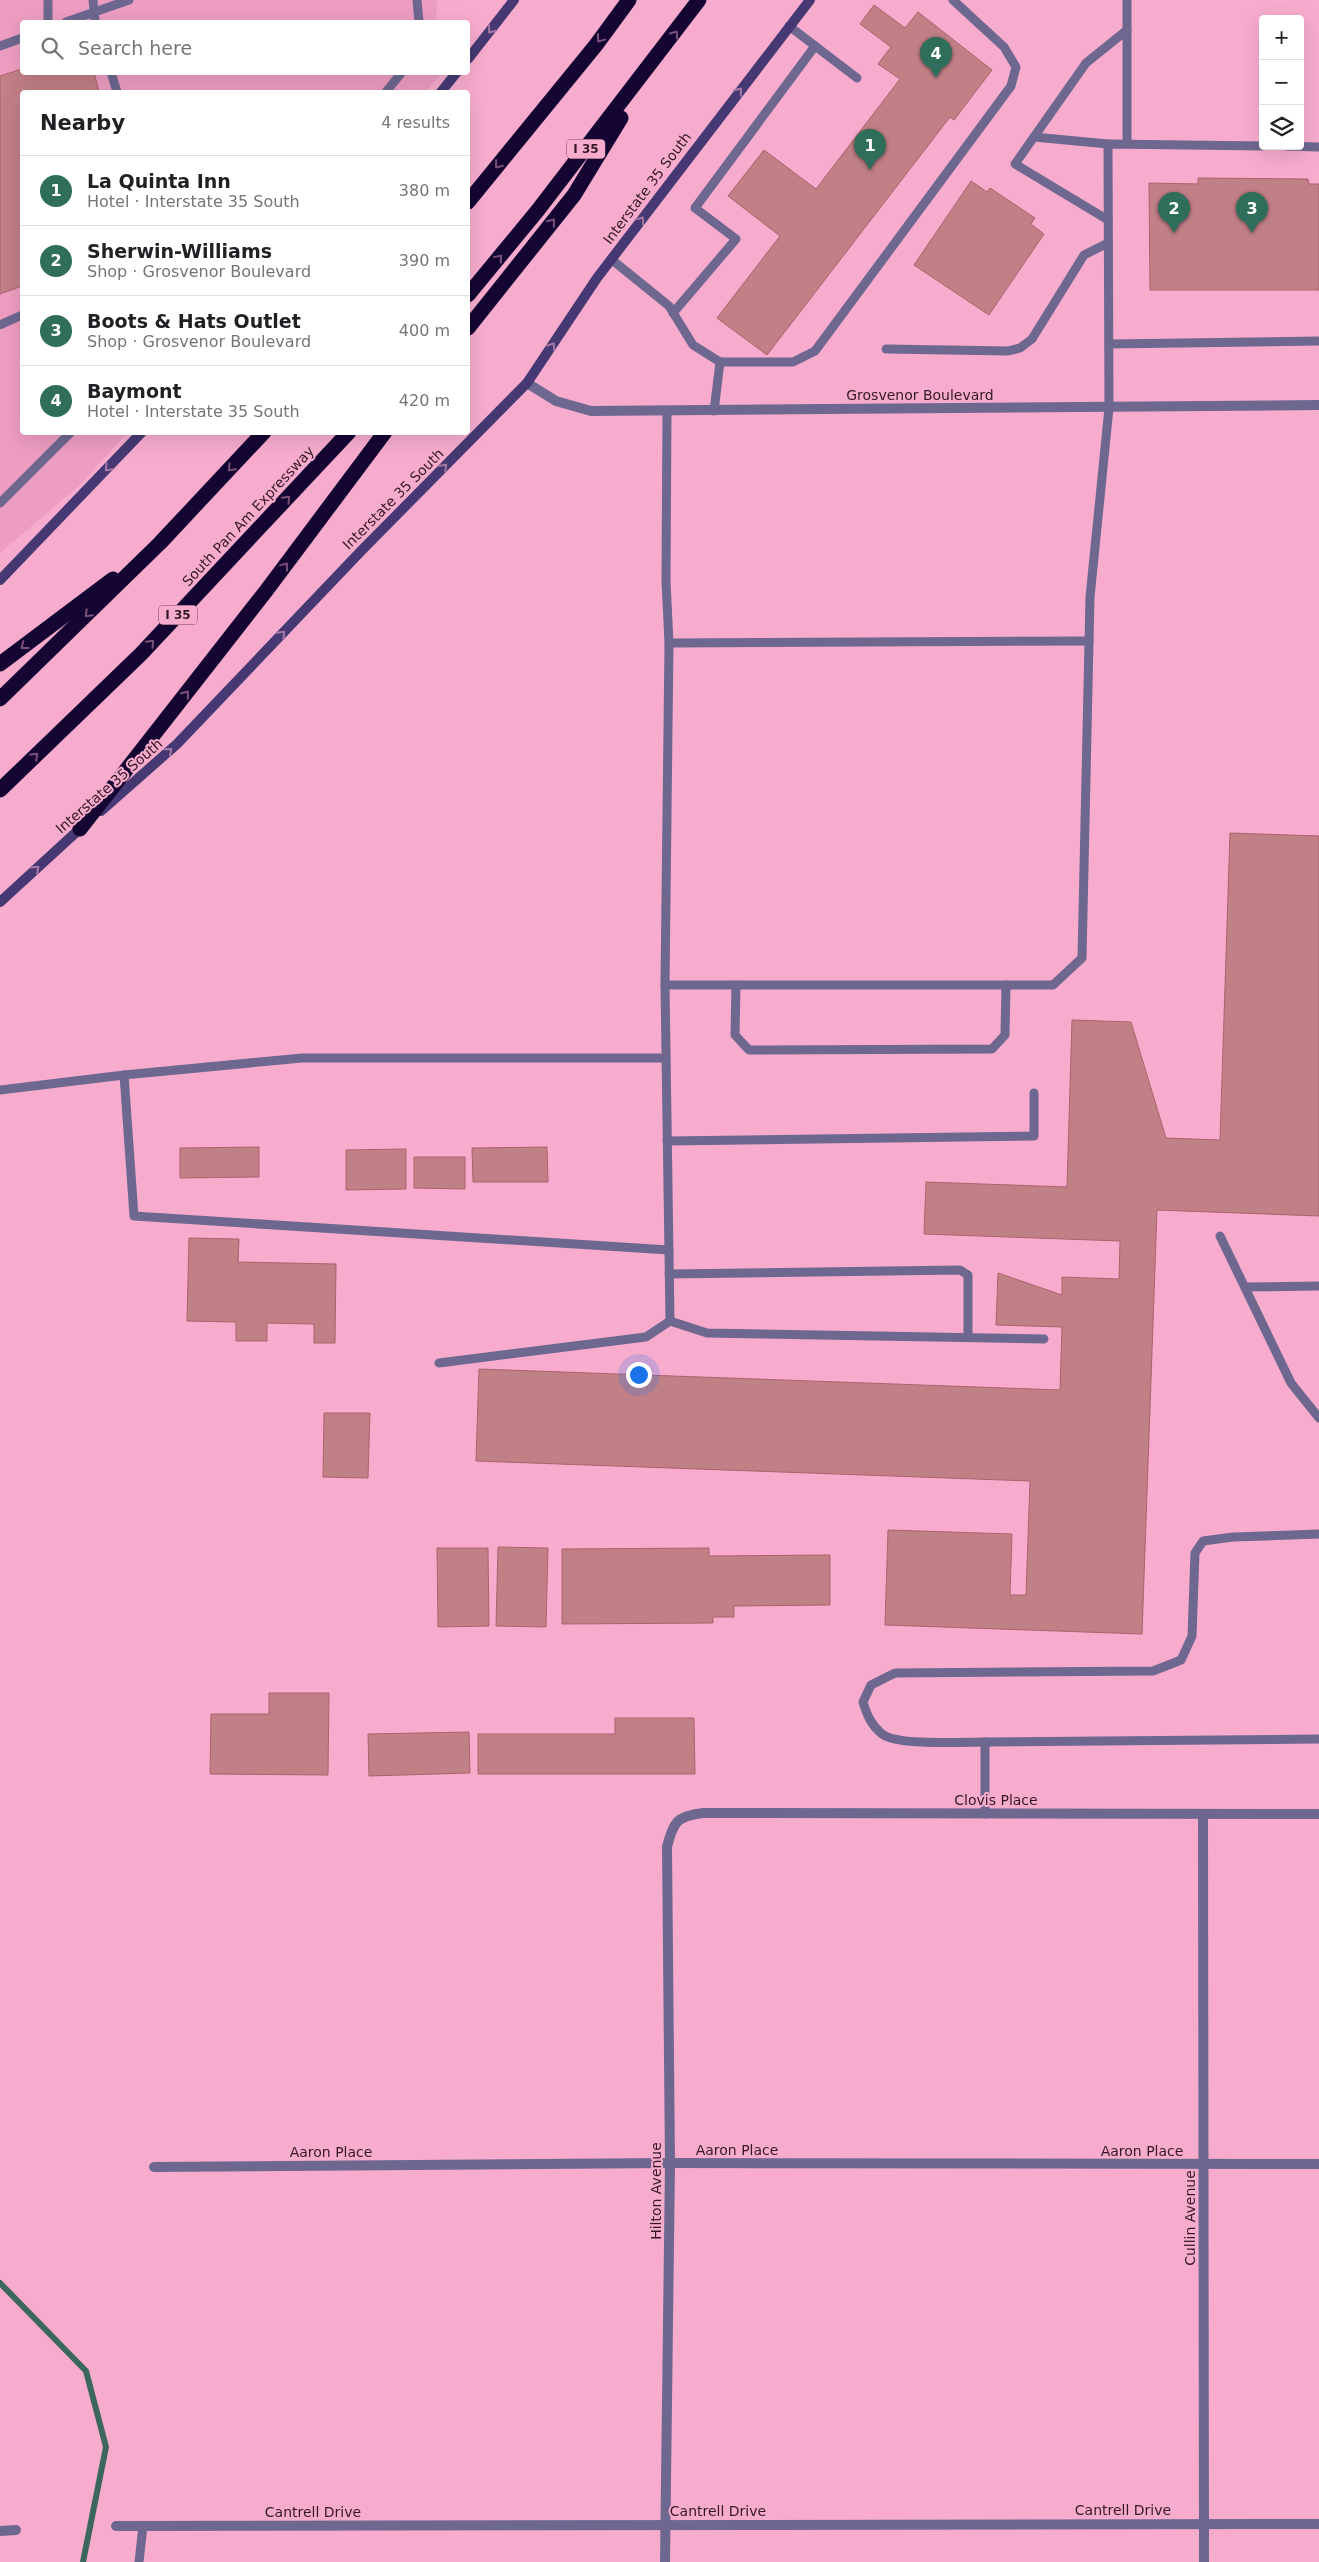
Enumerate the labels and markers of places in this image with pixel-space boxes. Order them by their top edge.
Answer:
pin: 4 [920,37,952,78]
pin: 1 [854,129,886,170]
pin: 2 [1158,192,1190,233]
pin: 3 [1236,192,1268,233]

